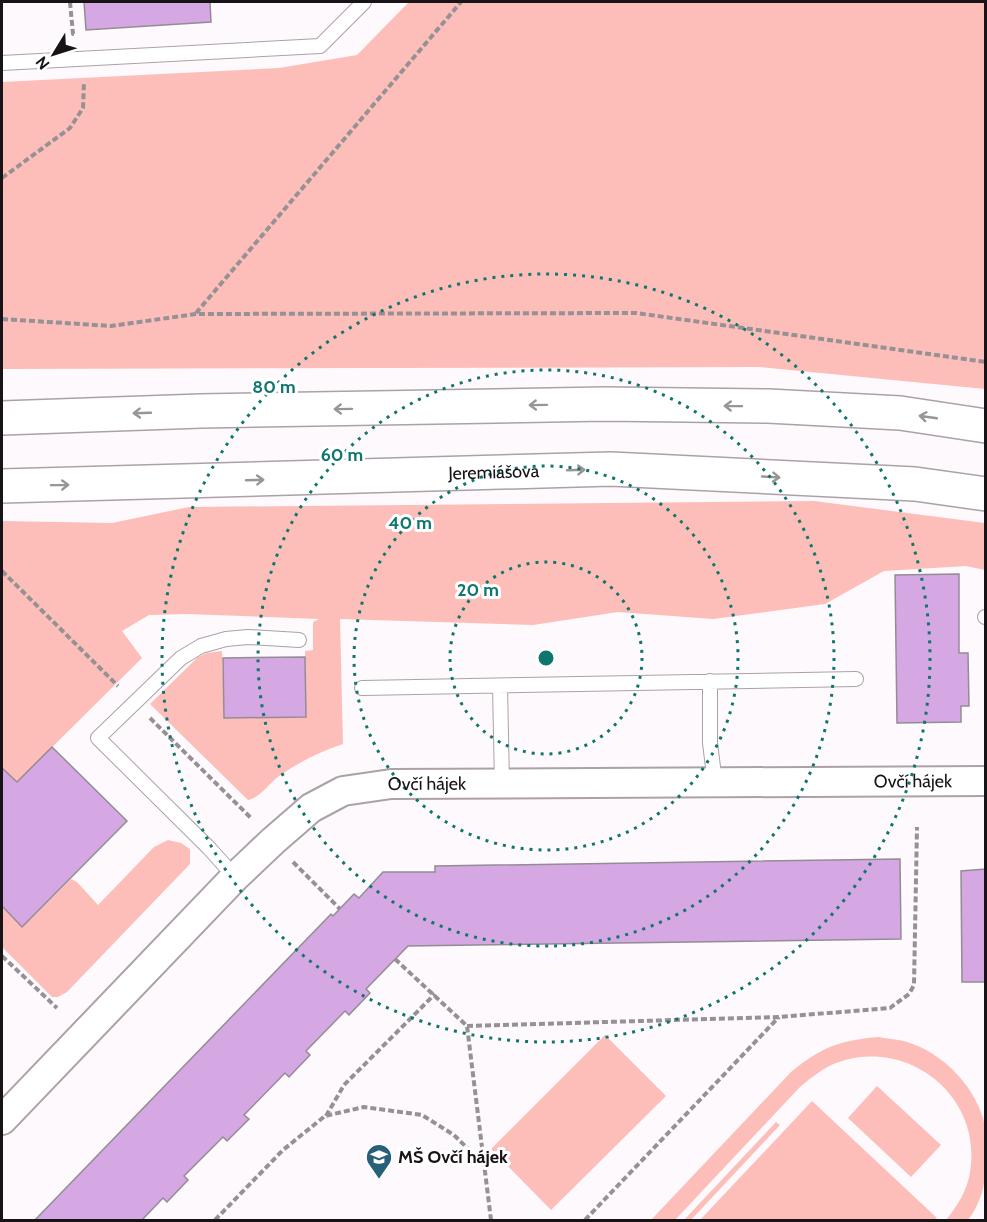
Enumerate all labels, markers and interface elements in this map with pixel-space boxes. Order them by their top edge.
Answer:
north arrow [24,24,84,84]
text: N [32,53,54,73]
text: 80 m [252,376,296,398]
one-way arrow [529,399,549,411]
one-way arrow [724,400,744,412]
one-way arrow [334,403,354,414]
one-way arrow [133,408,153,419]
one-way arrow [918,412,938,423]
text: 60 m [321,444,363,466]
street label: Jeremiášova [447,460,540,485]
one-way arrow [565,465,585,476]
one-way arrow [760,471,780,482]
one-way arrow [244,474,264,485]
one-way arrow [49,479,69,491]
text: 40 m [388,512,432,534]
text: 20 m [457,579,499,601]
centre of rings [536,648,556,668]
street label: Ovčí hájek [874,770,953,793]
street label: Ovčí hájek [388,773,467,795]
school or university icon: MŠ Ovčí hájek [364,1142,394,1180]
place label: MŠ Ovčí hájek [398,1146,508,1168]

